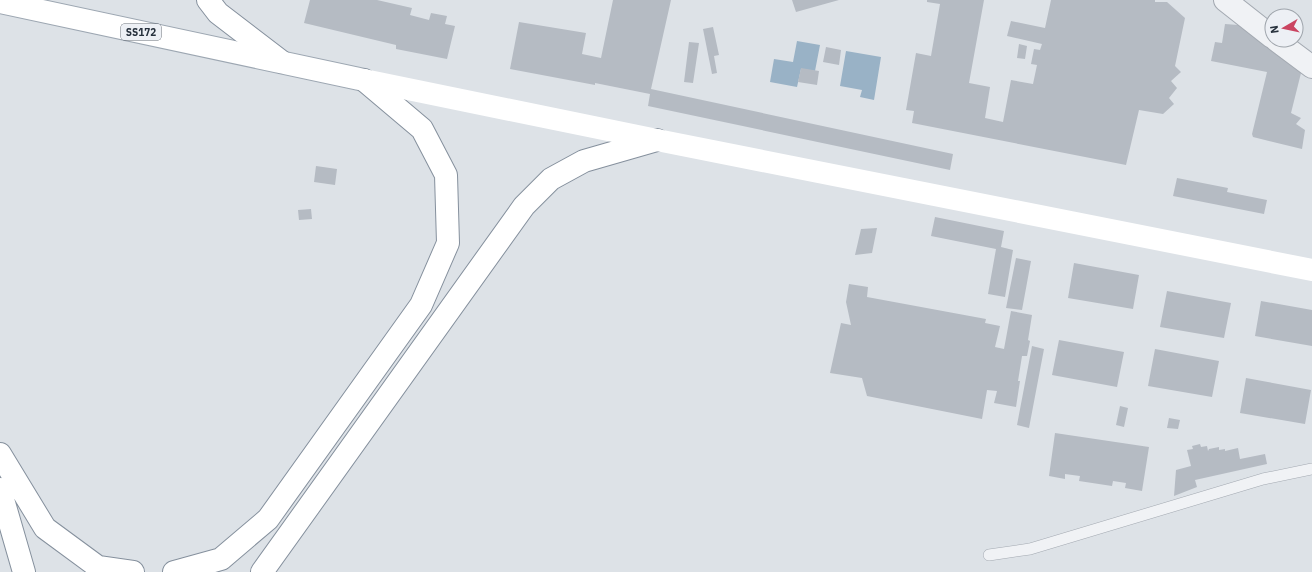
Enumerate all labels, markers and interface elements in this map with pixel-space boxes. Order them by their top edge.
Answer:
north arrow [1264,8,1304,48]
road number: SS172 [121,24,161,40]
text: N [1267,25,1282,35]

